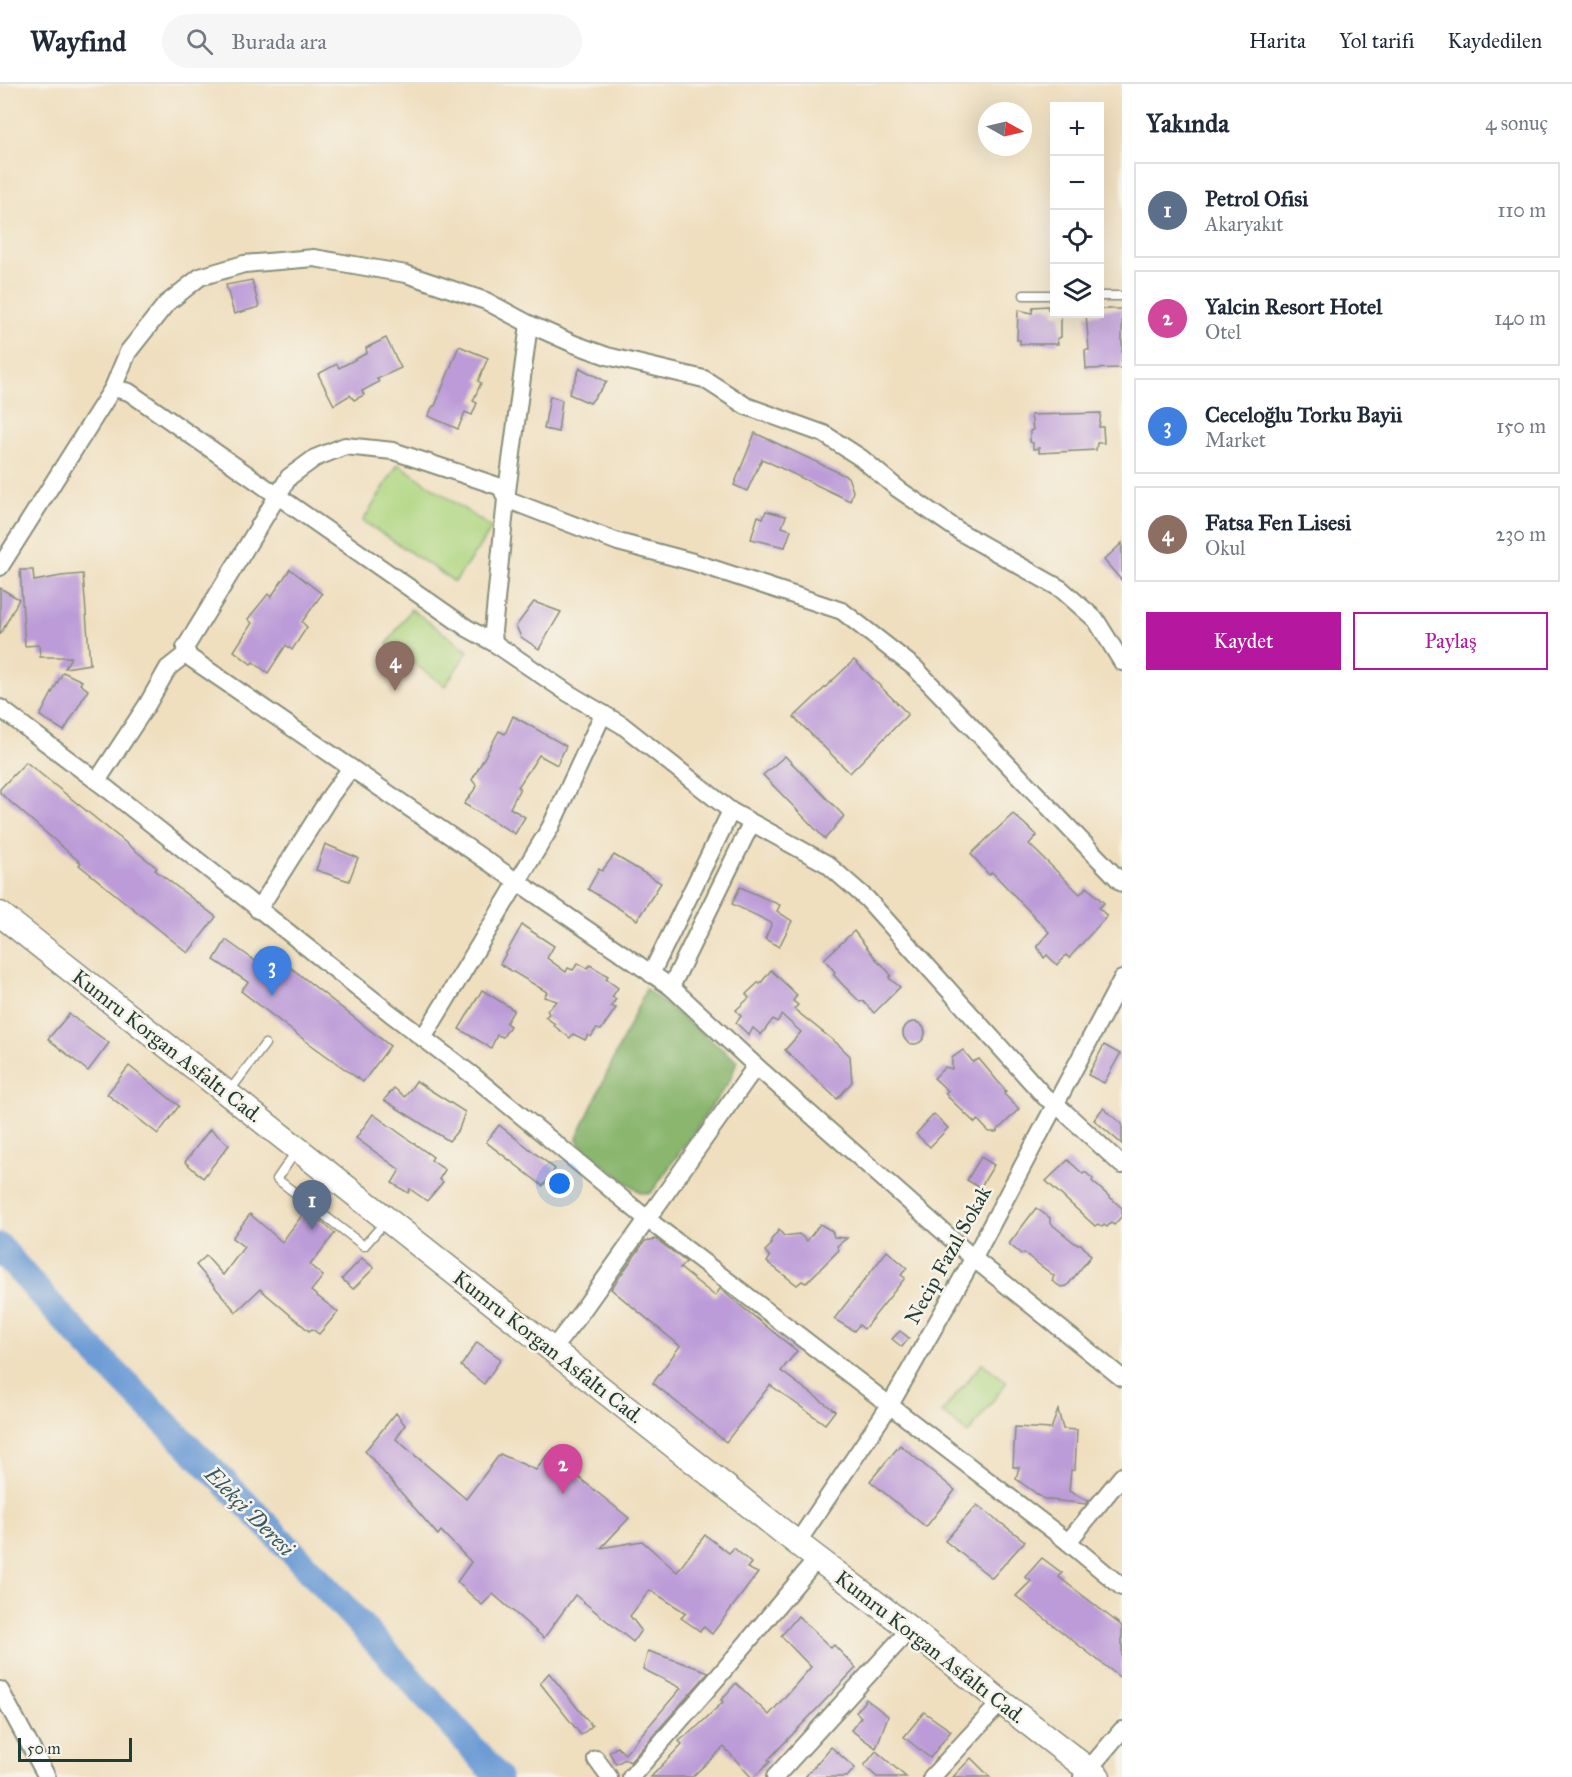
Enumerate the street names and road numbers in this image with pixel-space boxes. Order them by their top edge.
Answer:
street label: Kumru Korgan Asfaltı Cad. [67,964,267,1128]
street label: Necip Fazıl Sokak [899,1181,997,1329]
street label: Kumru Korgan Asfaltı Cad. [448,1265,648,1429]
street label: Kumru Korgan Asfaltı Cad. [830,1565,1030,1729]

